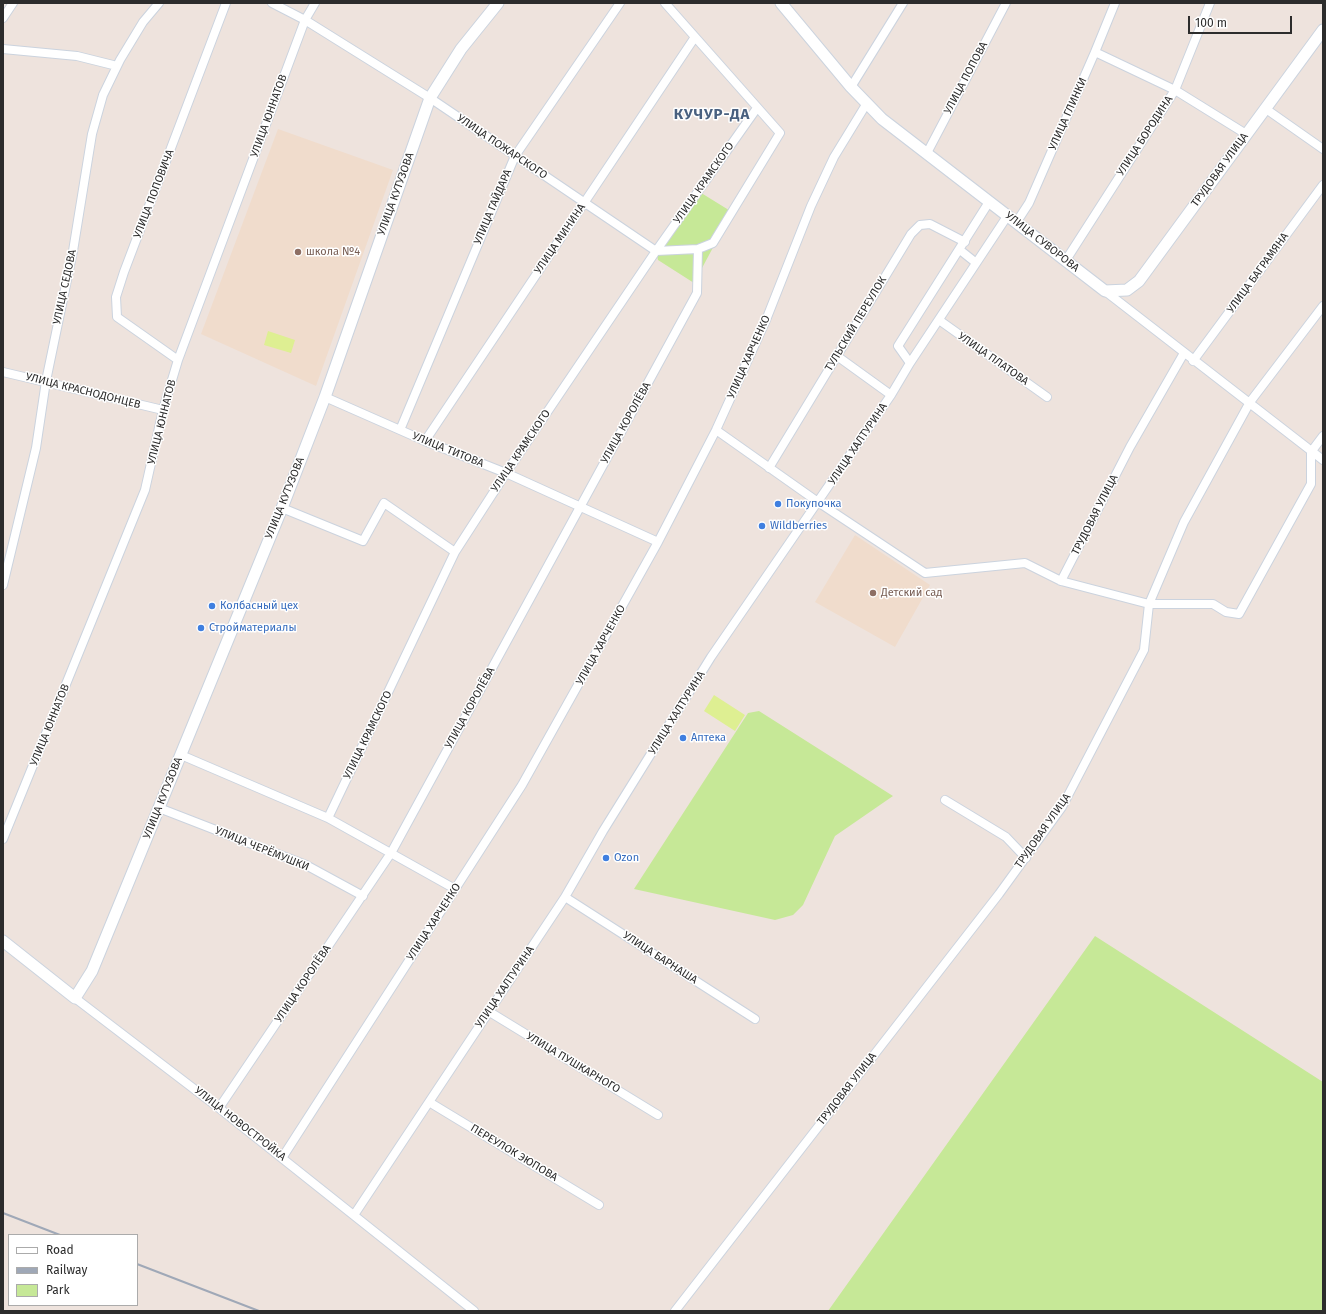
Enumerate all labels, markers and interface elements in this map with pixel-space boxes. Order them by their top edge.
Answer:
scale bar [1190,8,1294,34]
text: 100 m [1195,16,1227,30]
street label: УЛИЦА ПОПОВА [941,40,991,116]
street label: УЛИЦА ЮННАТОВ [248,73,290,159]
street label: УЛИЦА ГЛИНКИ [1046,76,1090,152]
street label: УЛИЦА БОРОДИНА [1114,93,1176,179]
district label: КУЧУР-ДА [674,106,750,124]
street label: УЛИЦА ПОЖАРСКОГО [454,112,550,182]
street label: ТРУДОВАЯ УЛИЦА [1189,130,1251,210]
street label: УЛИЦА КРАМСКОГО [671,140,737,226]
street label: УЛИЦА ПОПОВИЧА [131,148,177,240]
street label: УЛИЦА КУТУЗОВА [375,151,417,237]
street label: УЛИЦА ГАЙДАРА [471,167,515,247]
street label: УЛИЦА МИНИНА [532,201,588,277]
street label: УЛИЦА СУВОРОВА [1002,209,1082,275]
street label: УЛИЦА БАГРАМЯНА [1224,230,1292,316]
place label: школа №4 [306,245,360,259]
marker: школа №4 [293,247,303,257]
street label: УЛИЦА СЕДОВА [51,248,79,326]
street label: ТУЛЬСКИЙ ПЕРЕУЛОК [822,274,890,374]
street label: УЛИЦА ХАРЧЕНКО [725,313,773,401]
street label: УЛИЦА ПЛАТОВА [955,330,1031,388]
street label: УЛИЦА КРАСНОДОНЦЕВ [24,370,142,412]
street label: УЛИЦА ЮННАТОВ [145,378,179,466]
street label: УЛИЦА КОРОЛЁВА [598,380,654,466]
street label: УЛИЦА ХАЛТУРИНА [826,401,890,487]
street label: УЛИЦА КРАМСКОГО [489,407,553,495]
street label: УЛИЦА ТИТОВА [410,430,486,470]
street label: УЛИЦА КУТУЗОВА [263,455,307,541]
street label: ТРУДОВАЯ УЛИЦА [1069,473,1121,557]
place label: Покупочка [786,497,841,511]
marker: Покупочка [773,499,783,509]
place label: Wildberries [770,519,827,533]
marker: Wildberries [757,521,767,531]
place label: Детский сад [881,586,942,600]
marker: Детский сад [868,588,878,598]
place label: Колбасный цех [220,599,298,613]
marker: Колбасный цех [207,601,217,611]
street label: УЛИЦА ХАРЧЕНКО [573,603,629,687]
place label: Стройматериалы [209,621,296,635]
marker: Стройматериалы [196,623,206,633]
street label: УЛИЦА КОРОЛЁВА [442,665,498,751]
street label: УЛИЦА ХАЛТУРИНА [646,669,708,757]
street label: УЛИЦА ЮННАТОВ [28,682,72,768]
street label: УЛИЦА КРАМСКОГО [341,689,395,781]
place label: Аптека [691,731,726,745]
marker: Аптека [678,733,688,743]
street label: УЛИЦА КУТУЗОВА [141,755,185,841]
street label: ТРУДОВАЯ УЛИЦА [1012,791,1074,871]
street label: УЛИЦА ЧЕРЁМУШКИ [213,824,311,874]
place label: Ozon [614,851,639,865]
marker: Ozon [601,853,611,863]
street label: УЛИЦА ХАРЧЕНКО [404,881,464,963]
street label: УЛИЦА БАРНАША [620,929,700,987]
street label: УЛИЦА КОРОЛЁВА [272,943,334,1025]
street label: УЛИЦА ХАЛТУРИНА [473,944,537,1030]
street label: УЛИЦА ПУШКАРНОГО [524,1030,622,1096]
street label: ТРУДОВАЯ УЛИЦА [815,1050,879,1128]
street label: УЛИЦА НОВОСТРОЙКА [192,1084,288,1164]
street label: ПЕРЕУЛОК ЭЮПОВА [468,1122,560,1184]
legend [8,1234,138,1306]
text: Road [46,1243,74,1257]
text: Railway [46,1263,87,1277]
text: Park [46,1283,70,1297]

